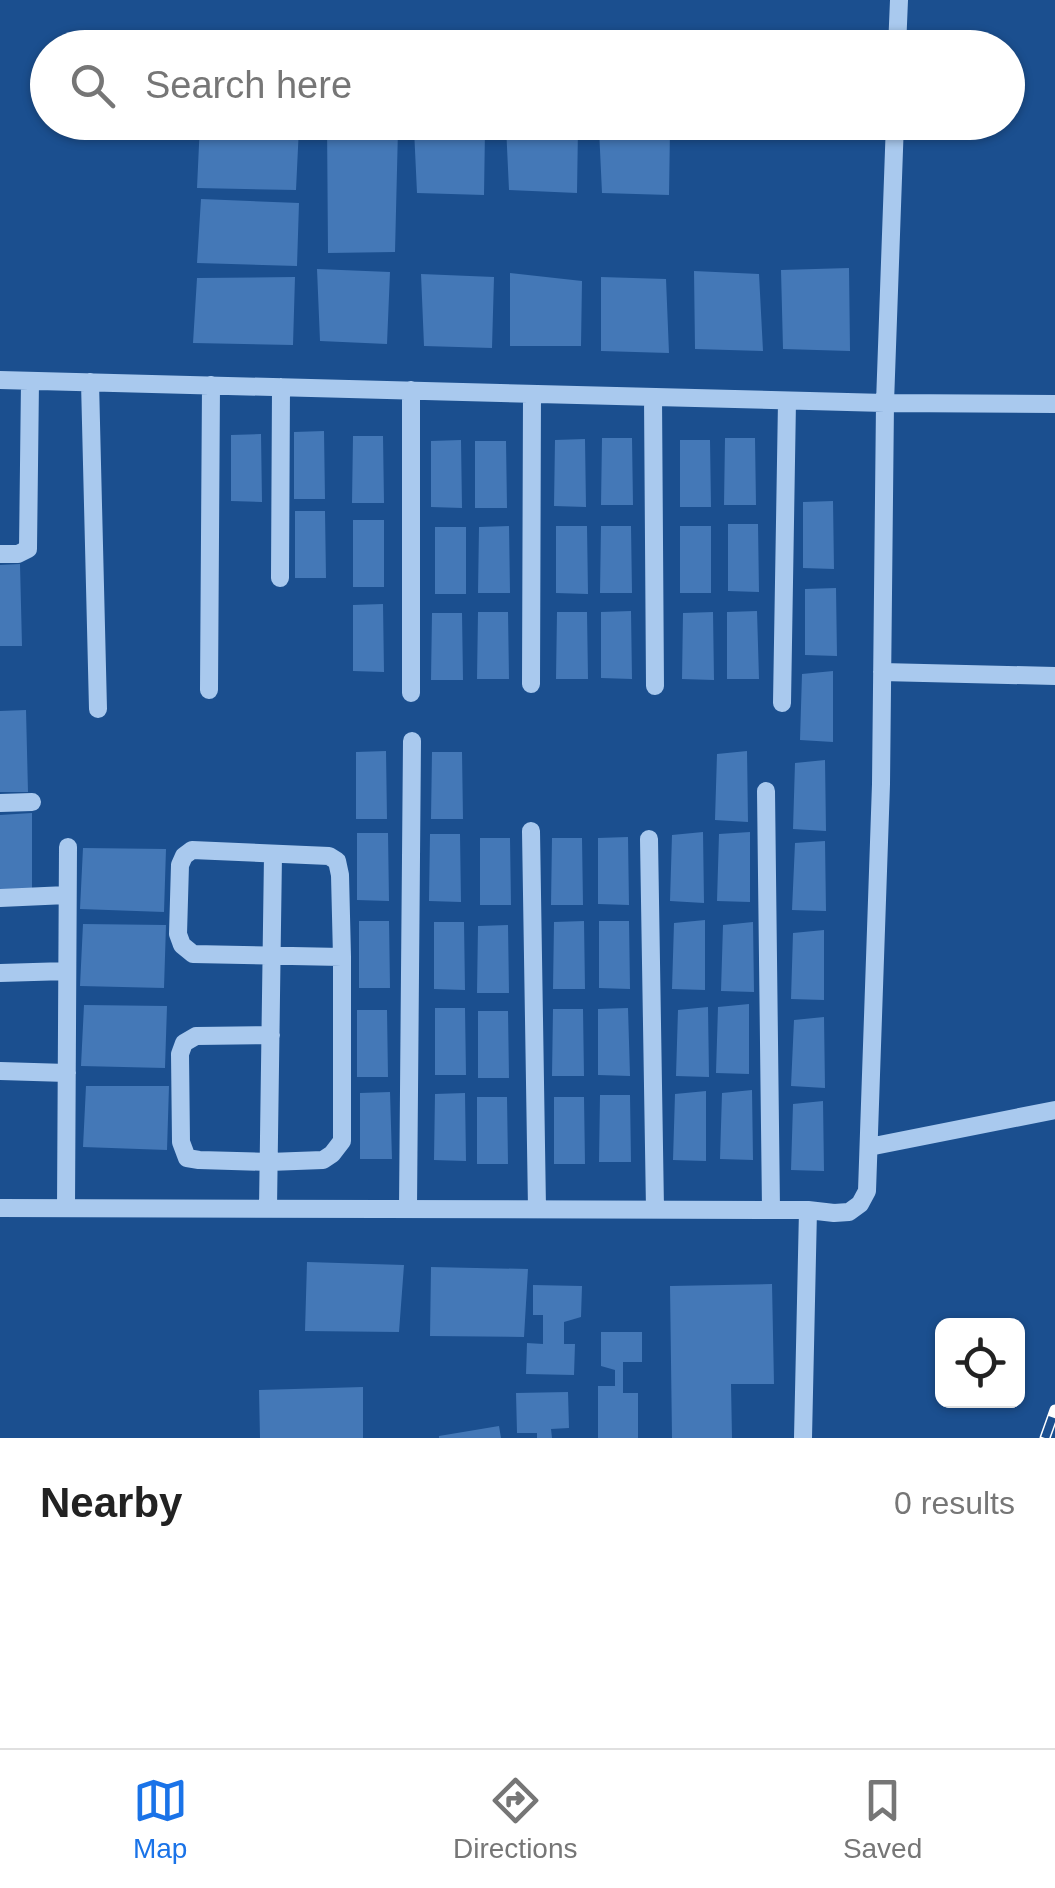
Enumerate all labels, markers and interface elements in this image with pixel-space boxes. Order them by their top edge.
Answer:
search box [30,30,1025,140]
icon: search [65,58,120,113]
text: Search here [145,64,352,106]
map controls [935,1318,1025,1408]
button: locate [935,1318,1025,1408]
text: Nearby [40,1479,182,1526]
text: 0 results [894,1485,1015,1521]
tab: Map [133,1773,188,1865]
tab: Directions [453,1773,578,1865]
tab: Saved [843,1773,922,1865]

